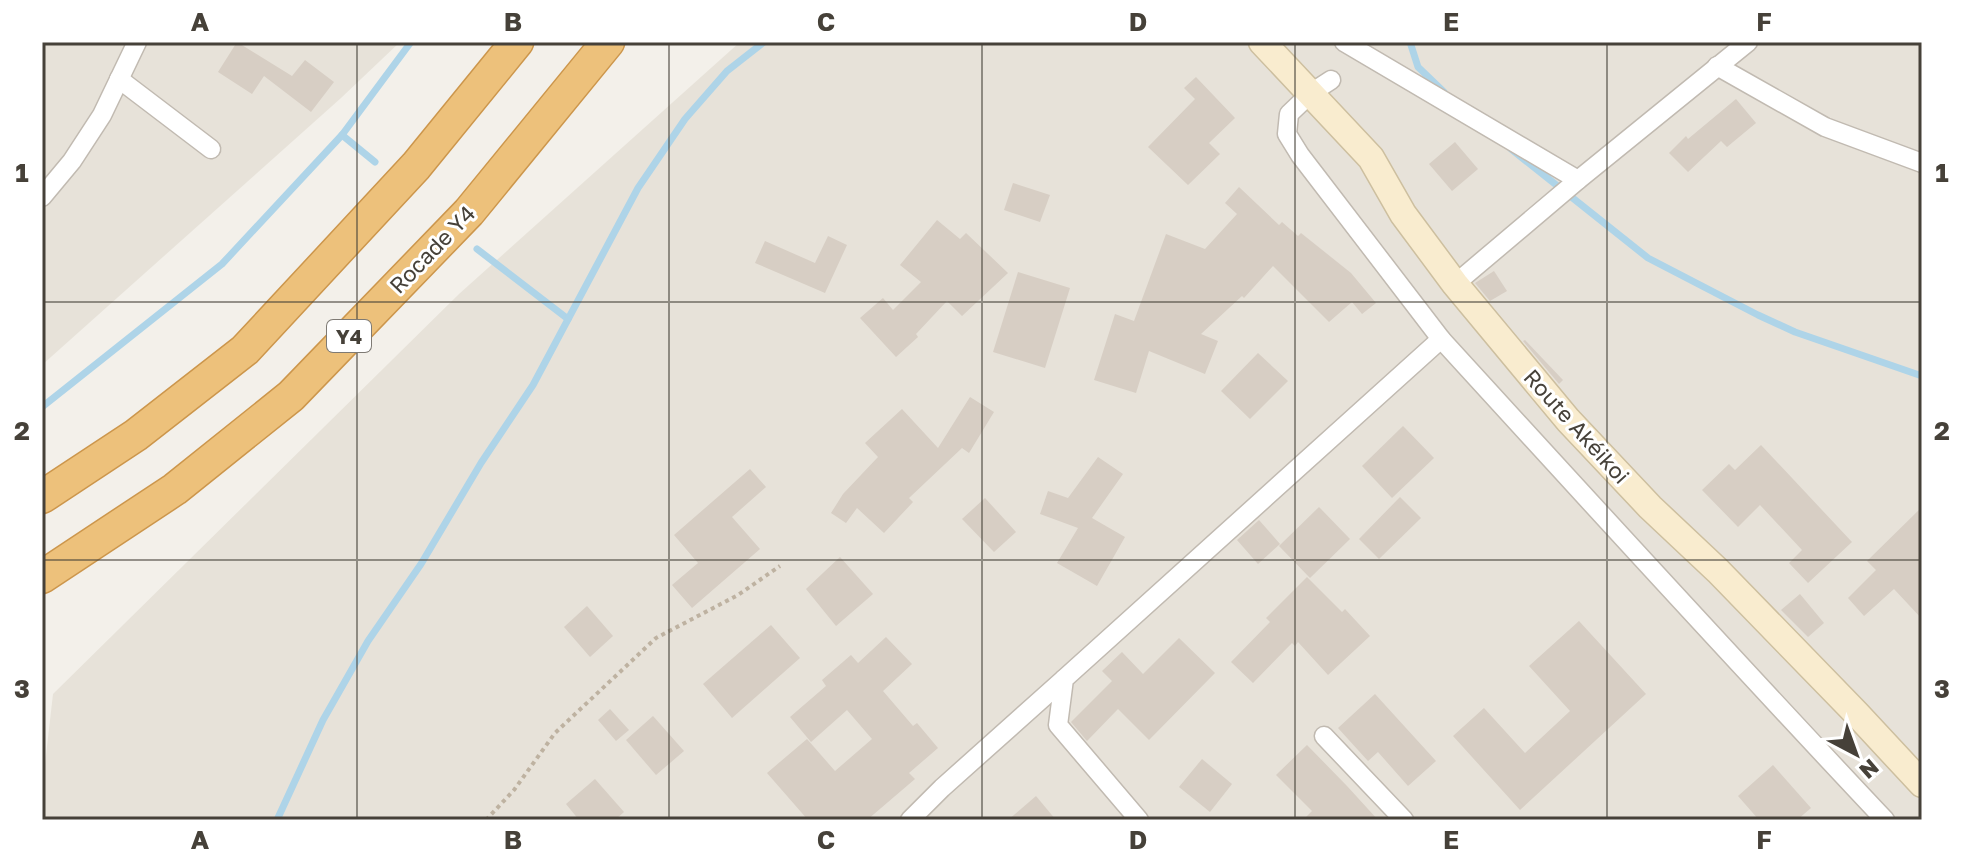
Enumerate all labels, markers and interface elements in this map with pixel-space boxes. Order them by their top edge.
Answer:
text: A [191,6,210,37]
text: B [504,6,522,37]
text: C [817,6,835,37]
text: D [1129,6,1147,37]
text: E [1443,6,1459,37]
text: F [1756,6,1772,37]
text: 1 [15,157,29,188]
text: 1 [1935,157,1949,188]
street label: Rocade Y4 [384,199,480,299]
road number: Y4 [327,320,371,352]
street label: Route Akéikoi [1519,363,1635,489]
text: 2 [14,415,30,446]
text: 2 [1934,415,1950,446]
text: 3 [14,673,30,704]
text: 3 [1934,673,1950,704]
north arrow [1816,714,1896,794]
text: N [1854,754,1885,785]
text: A [191,824,210,855]
text: B [504,824,522,855]
text: C [817,824,835,855]
text: D [1129,824,1147,855]
text: E [1443,824,1459,855]
text: F [1756,824,1772,855]

